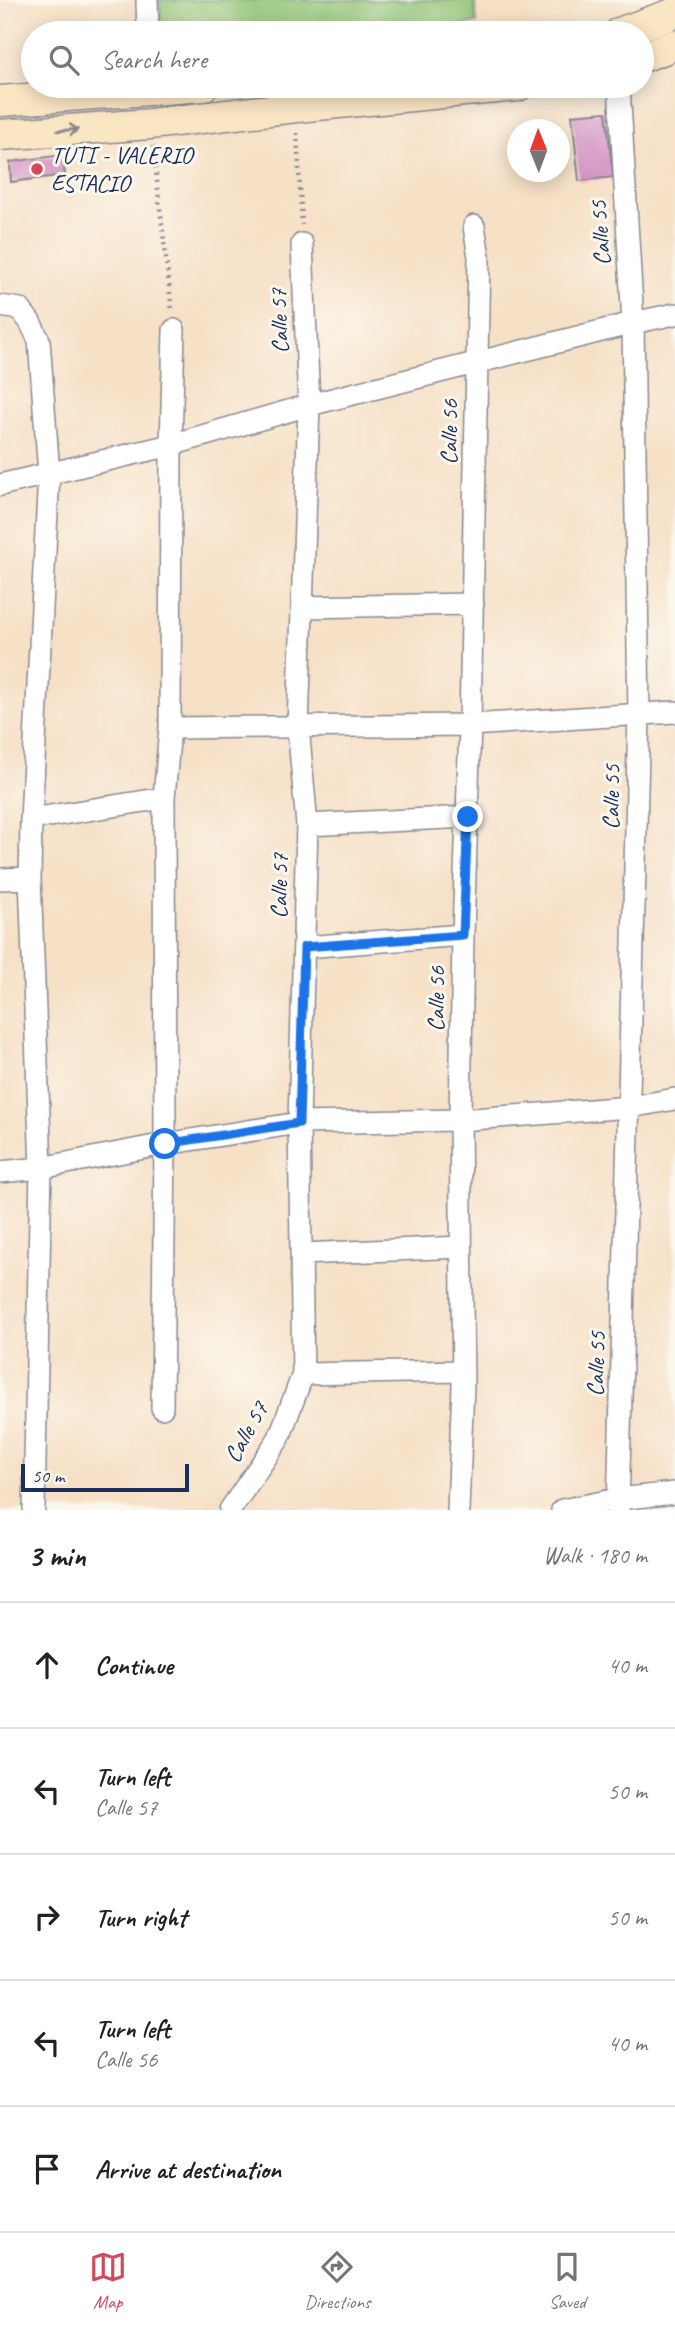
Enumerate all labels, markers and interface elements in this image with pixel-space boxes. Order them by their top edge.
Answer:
search box [21,21,654,98]
icon: search [45,41,83,79]
text: Search here [101,43,207,76]
north arrow [507,119,570,182]
one-way arrow [56,123,79,136]
place label: TUTI - VALERIO ESTACIO [51,140,196,198]
marker: TUTI - VALERIO ESTACIO [29,161,45,177]
street label: Calle 55 [583,198,617,267]
street label: Calle 57 [263,287,295,354]
street label: Calle 56 [433,398,465,465]
street label: Calle 55 [595,763,627,830]
route end [452,801,483,832]
street label: Calle 57 [263,852,295,919]
street label: Calle 56 [420,965,452,1032]
route start [149,1128,180,1159]
street label: Calle 55 [580,1330,612,1397]
street label: Calle 57 [217,1395,275,1468]
scale bar [21,1461,189,1493]
text: 50 m [32,1464,64,1488]
text: 3 min [28,1537,85,1575]
text: Walk · 180 m [543,1541,647,1570]
icon: ahead [28,1646,66,1684]
text: Continue [95,1649,173,1682]
text: 40 m [608,1651,647,1680]
text: Turn left [95,1760,170,1793]
icon: left [28,1772,66,1810]
text: 50 m [608,1777,647,1806]
text: Calle 57 [95,1793,157,1822]
icon: right [28,1898,66,1936]
text: Turn right [95,1901,186,1934]
text: 50 m [608,1903,647,1932]
text: Turn left [95,2012,170,2045]
icon: left [28,2024,66,2062]
text: 40 m [608,2029,647,2058]
text: Calle 56 [95,2045,157,2074]
icon: arrive [28,2150,66,2188]
text: Arrive at destination [95,2153,281,2186]
tab: Map [89,2248,127,2314]
tab: Directions [304,2248,371,2314]
tab: Saved [548,2248,586,2314]

